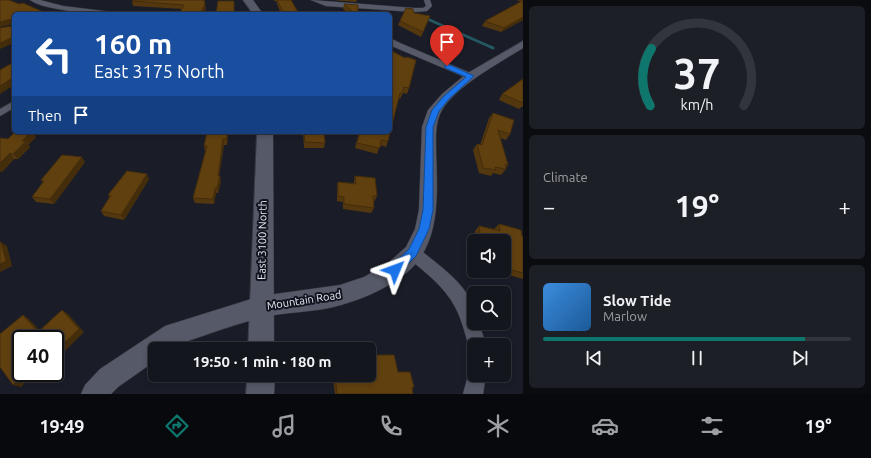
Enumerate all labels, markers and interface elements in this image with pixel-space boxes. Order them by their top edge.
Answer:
pin [430,25,464,66]
icon: left [28,28,80,80]
text: 160 m [94,28,172,59]
icon: arrive [436,31,458,53]
text: 37 [674,49,720,96]
text: East 3175 North [94,61,225,81]
text: km/h [681,96,713,112]
icon: arrive [70,104,92,126]
text: Then [28,107,62,124]
text: Climate [543,170,588,184]
text: 19° [675,189,719,223]
text: − [543,194,555,219]
text: + [839,194,851,219]
street label: East 3100 North [255,200,269,280]
map controls [467,234,511,382]
button: sound [467,234,511,278]
position arrow [374,249,416,291]
button: search [467,286,511,330]
street label: Mountain Road [266,288,342,312]
text: Slow Tide [603,292,671,309]
text: Marlow [603,309,647,323]
speed limit sign: 40 [12,330,64,382]
button: + [467,338,511,382]
icon: previous [583,347,605,369]
icon: pause [686,347,708,369]
icon: next [789,347,811,369]
text: 19:50 · 1 min · 180 m [193,353,331,370]
icon: directions [163,412,191,440]
icon: music [270,412,298,440]
icon: phone [377,412,405,440]
icon: climate [484,412,512,440]
icon: car [591,412,619,440]
icon: filters [698,412,726,440]
text: 19:49 [39,416,85,436]
text: 19° [805,416,832,436]

